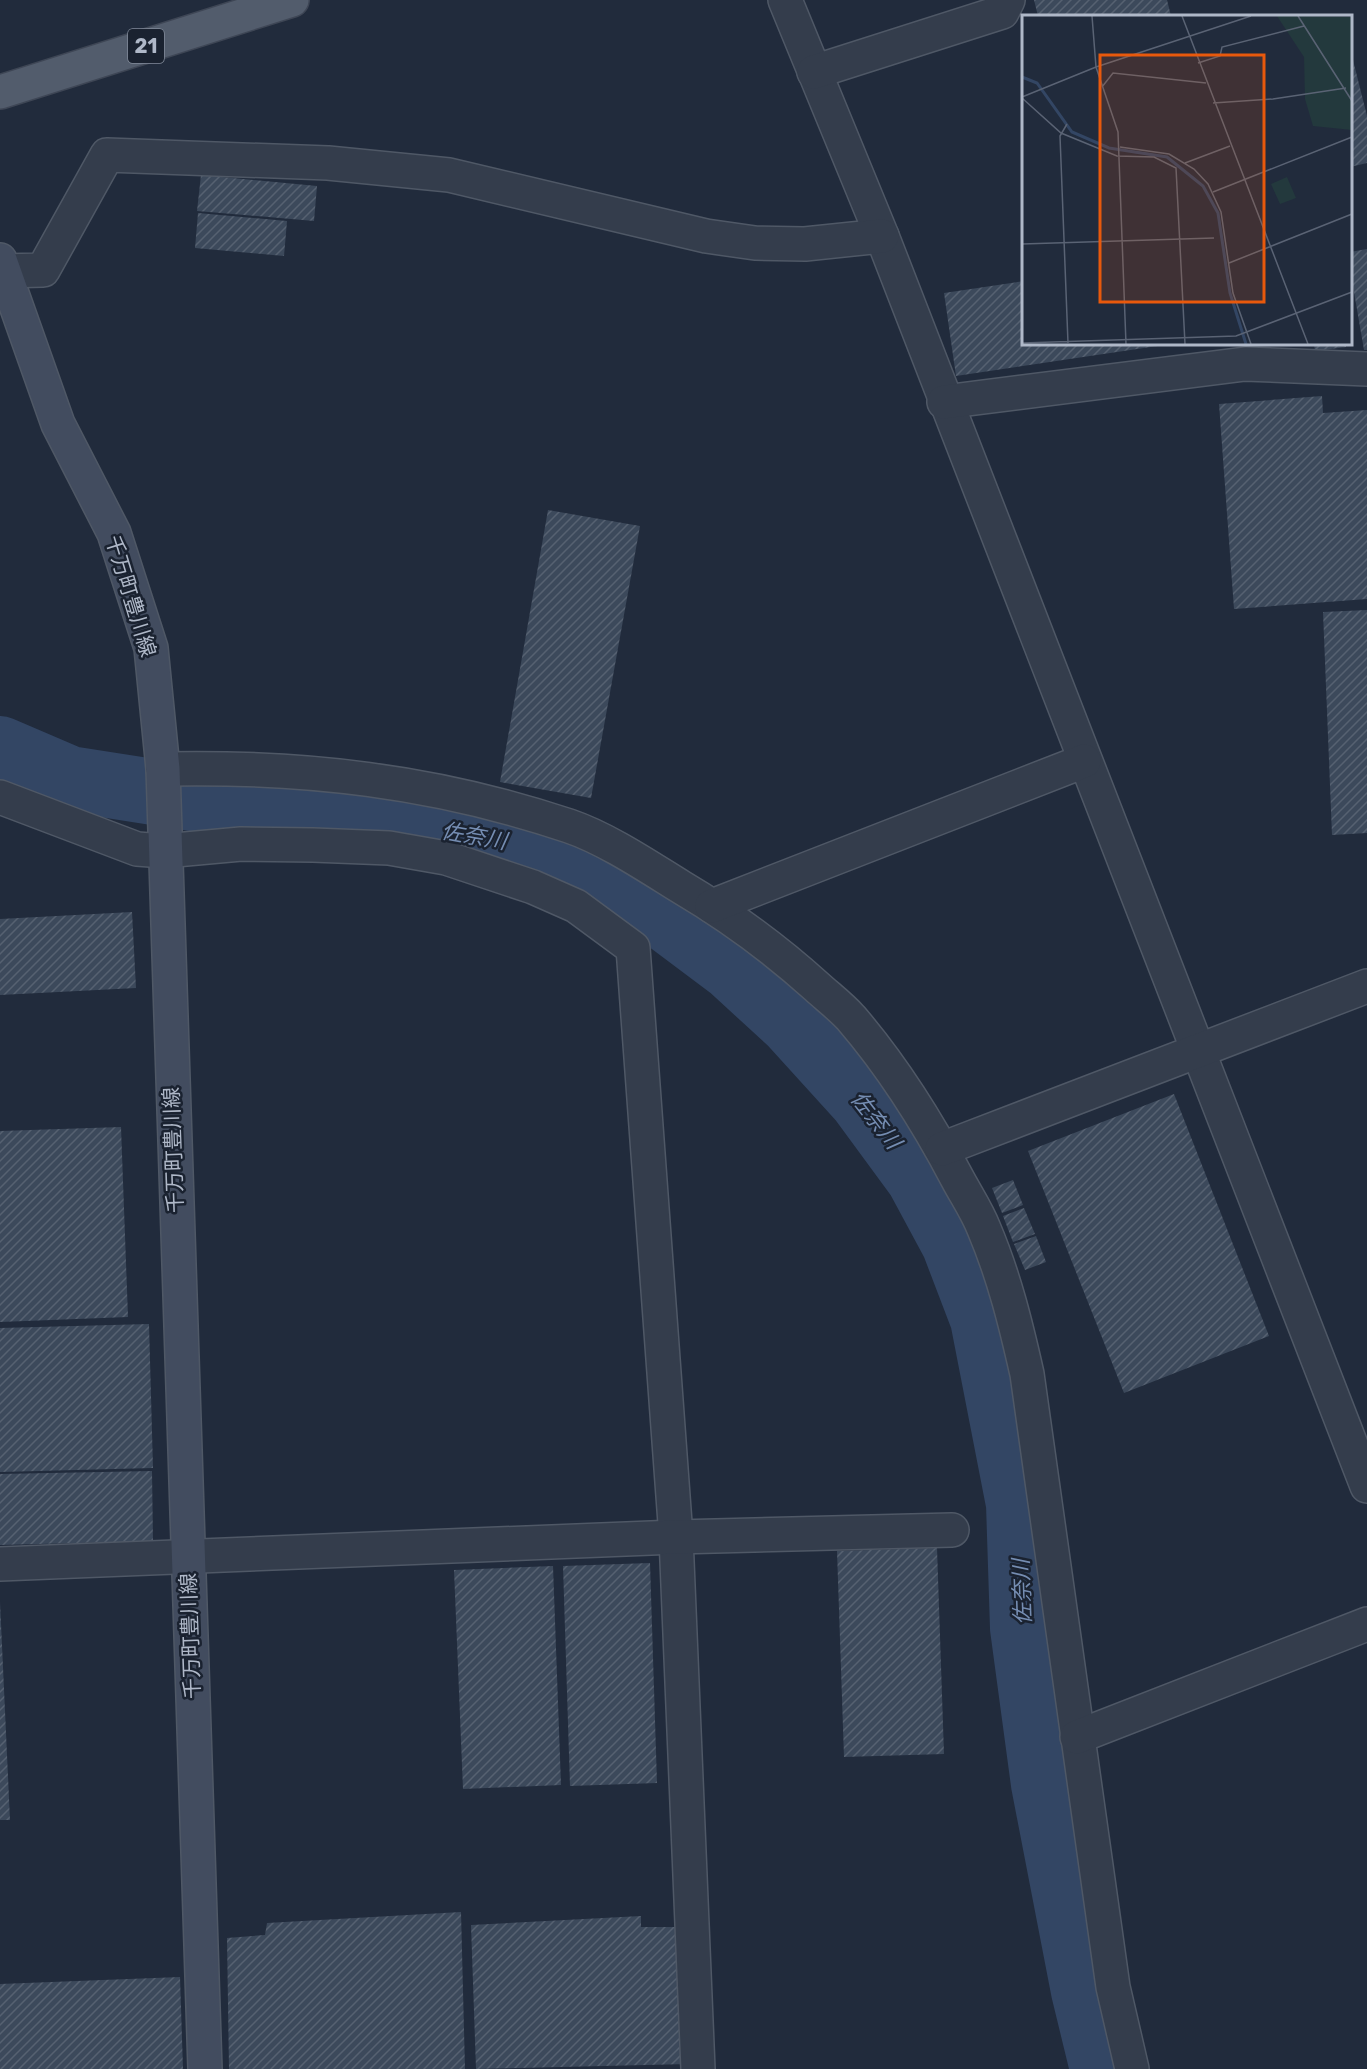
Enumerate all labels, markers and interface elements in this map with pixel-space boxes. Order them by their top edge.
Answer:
inset map [1022,15,1352,345]
road number: 21 [128,29,164,63]
street label: 千万町豊川線 [101,532,161,660]
water label: 佐奈川 [439,817,511,855]
water label: 佐奈川 [845,1086,908,1156]
street label: 千万町豊川線 [158,1087,188,1213]
water label: 佐奈川 [1007,1557,1037,1625]
street label: 千万町豊川線 [175,1573,205,1699]

